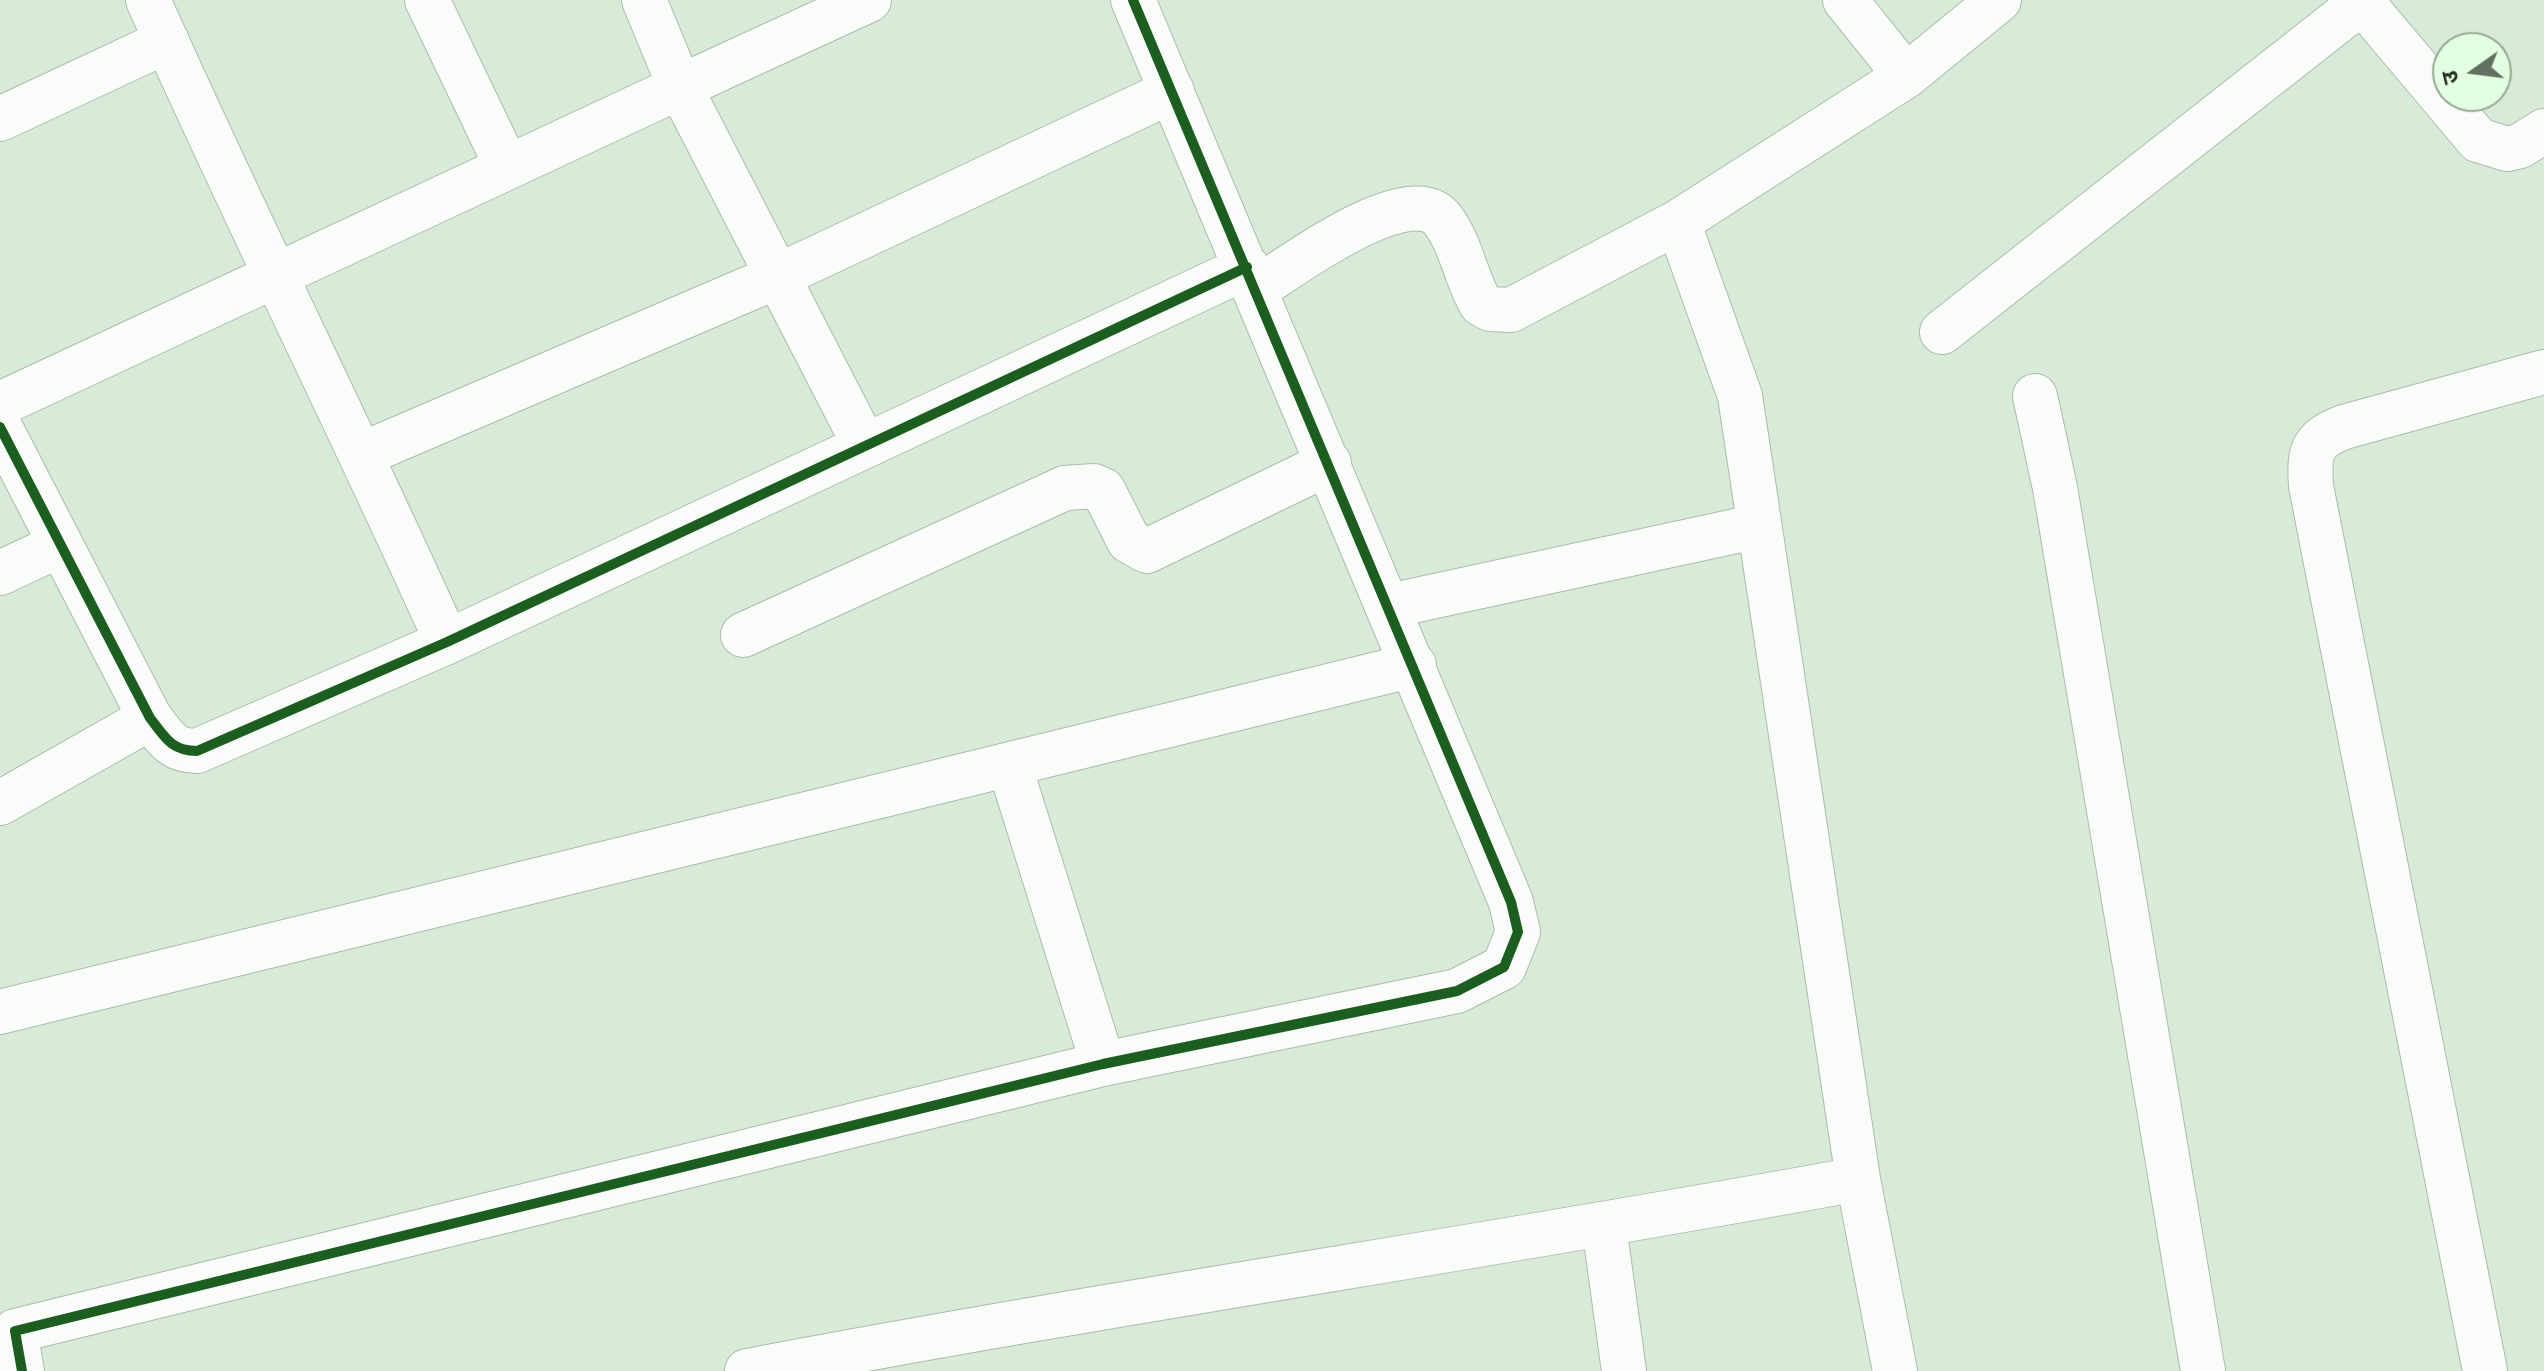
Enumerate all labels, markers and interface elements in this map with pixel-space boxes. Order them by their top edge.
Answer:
north arrow [2432,32,2512,112]
text: उ [2436,68,2464,87]

